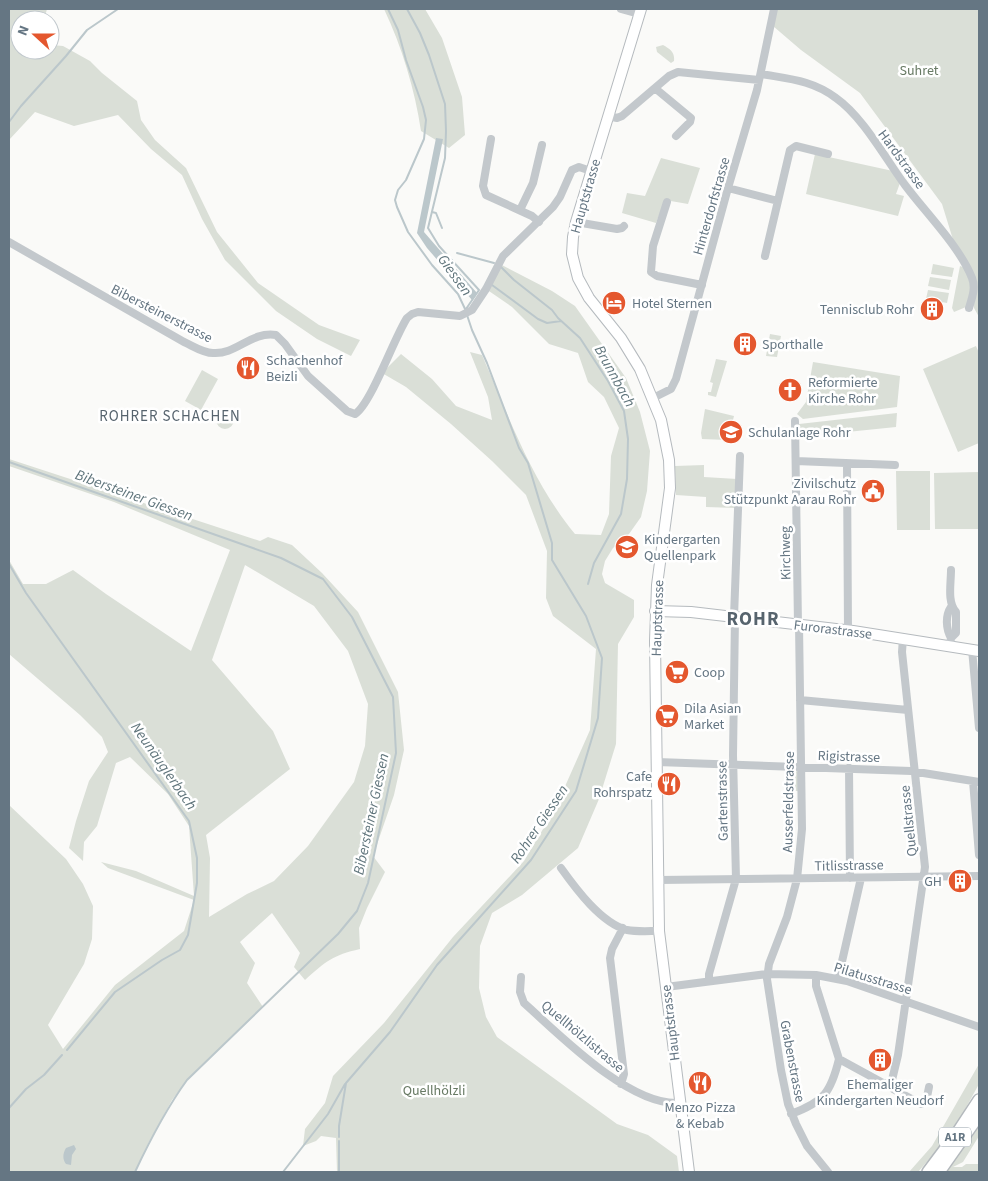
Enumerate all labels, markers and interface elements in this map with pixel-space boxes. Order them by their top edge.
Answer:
north arrow [10,10,60,60]
text: N [13,23,35,39]
park label: Suhret [900,61,939,81]
street label: Hardstrasse [873,126,930,194]
street label: Hinterdorfstrasse [688,155,736,258]
street label: Hauptstrasse [566,157,606,236]
water label: Giessen [432,250,477,300]
street label: Bibersteinerstrasse [107,280,216,348]
hotel icon: Hotel Sternen [601,290,627,316]
place label: Hotel Sternen [632,294,712,314]
building icon: Tennisclub Rohr [919,296,945,322]
place label: Tennisclub Rohr [820,300,914,320]
building icon: Sporthalle [732,331,758,357]
place label: Sporthalle [762,335,823,355]
water label: Brunnbach [589,342,640,411]
place label: Schachenhof Beizli [266,351,343,387]
restaurant icon: Schachenhof Beizli [235,355,261,381]
place label: Reformierte Kirche Rohr [808,373,878,409]
church icon: Reformierte Kirche Rohr [777,377,803,403]
district label: ROHRER SCHACHEN [99,406,241,427]
school or university icon: Schulanlage Rohr [718,419,744,445]
place label: Schulanlage Rohr [748,423,851,443]
water label: Bibersteiner Giessen [72,464,196,527]
place label: Zivilschutz Stützpunkt Aarau Rohr [724,474,856,510]
public building icon: Zivilschutz Stützpunkt Aarau Rohr [860,478,886,504]
street label: Kirchweg [776,526,796,580]
place label: Kindergarten Quellenpark [644,530,721,566]
school or university icon: Kindergarten Quellenpark [614,534,640,560]
street label: Hauptstrasse [647,579,669,657]
district label: ROHR [726,606,780,633]
street label: Furorastrasse [793,615,873,645]
supermarket icon: Coop [664,659,690,685]
place label: Coop [694,663,725,683]
place label: Dila Asian Market [684,699,741,735]
supermarket icon: Dila Asian Market [654,703,680,729]
water label: Neunäuglerbach [126,718,202,814]
street label: Rigistrasse [817,746,881,768]
water label: Bibersteiner Giessen [348,751,395,877]
street label: Ausserfeldstrasse [778,751,800,853]
street label: Gartenstrasse [712,761,734,841]
place label: Cafe Rohrspatz [593,767,652,803]
restaurant icon: Cafe Rohrspatz [656,771,682,797]
water label: Rohrer Giessen [505,781,574,868]
street label: Quellstrasse [895,784,923,858]
street label: Titlisstrasse [814,855,884,877]
building icon: GH [947,868,973,894]
place label: GH [924,872,942,892]
street label: Pilatusstrasse [831,958,914,1000]
street label: Hauptstrasse [656,984,686,1062]
street label: Quellhölzlistrasse [536,996,628,1078]
street label: Grabenstrasse [774,1018,810,1104]
building icon: Ehemaliger Kindergarten Neudorf [867,1047,893,1073]
restaurant icon: Menzo Pizza & Kebab [687,1070,713,1096]
place label: Ehemaliger Kindergarten Neudorf [816,1075,945,1111]
park label: Quellhölzli [403,1081,465,1101]
place label: Menzo Pizza & Kebab [665,1098,736,1134]
road number: A1R [939,1128,971,1146]

